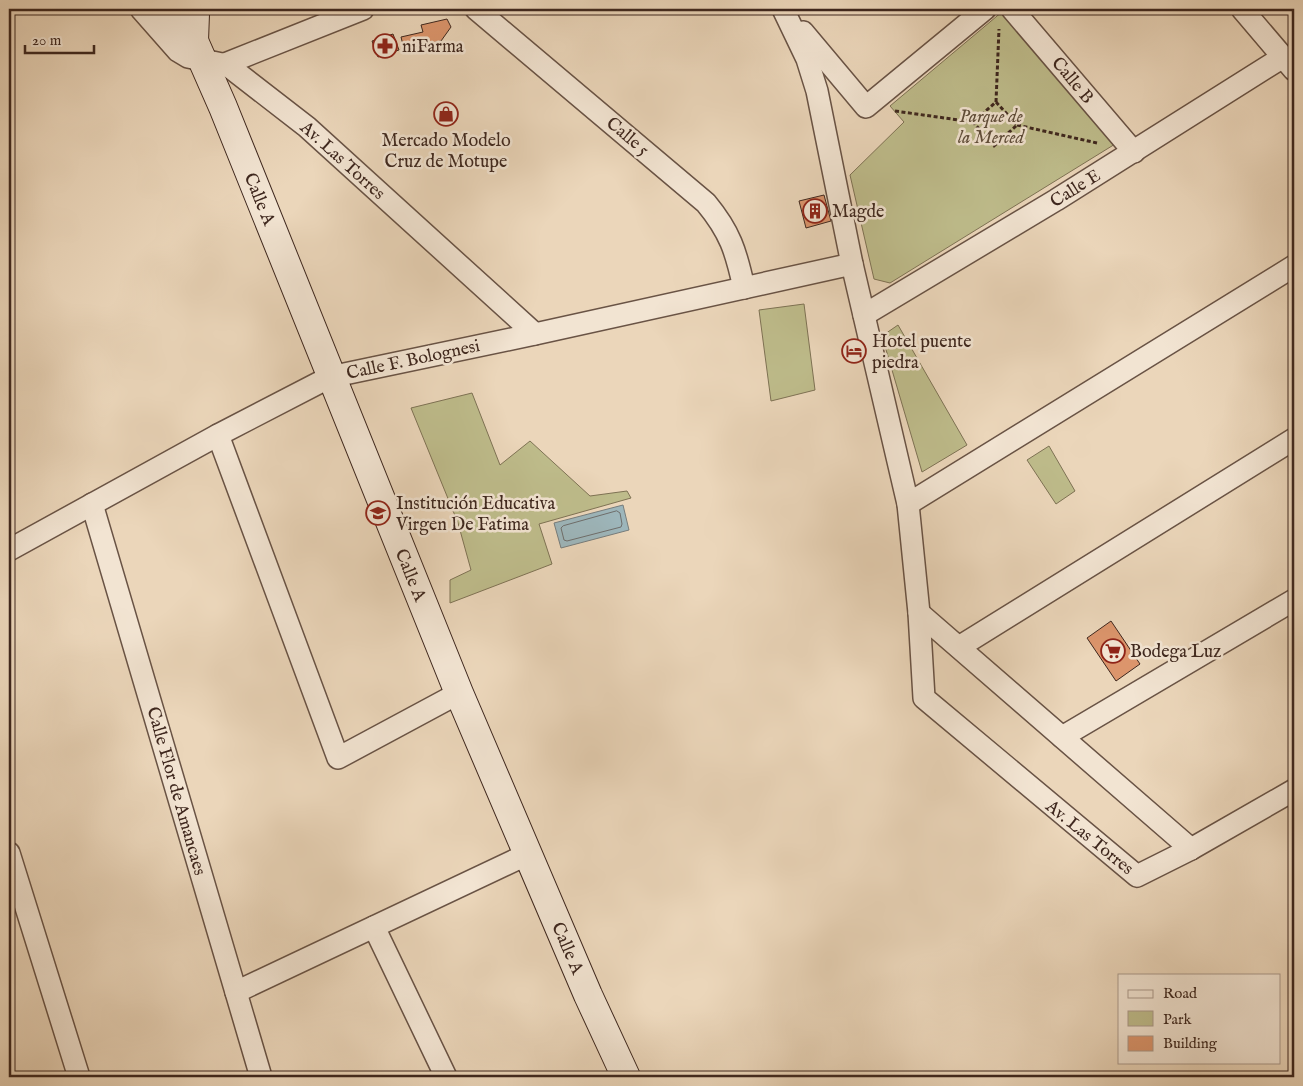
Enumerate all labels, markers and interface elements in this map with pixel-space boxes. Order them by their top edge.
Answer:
scale bar [25,22,94,54]
text: 20 m [32,31,62,50]
pharmacy icon: niFarma [372,33,398,59]
place label: niFarma [402,36,464,59]
street label: Calle B [1046,53,1098,109]
shop icon: Mercado Modelo Cruz de Motupe [433,101,459,127]
park label: Parque de la Merced [958,106,1026,150]
street label: Calle 5 [601,113,654,162]
street label: Av. Las Torres [294,116,389,205]
place label: Mercado Modelo Cruz de Motupe [381,130,511,174]
street label: Calle E [1046,165,1105,214]
street label: Calle A [238,170,280,230]
building icon: Magde [802,198,828,224]
place label: Magde [832,201,884,224]
place label: Hotel puente piedra [872,331,971,375]
street label: Calle F. Bolognesi [344,335,482,386]
hotel icon: Hotel puente piedra [841,338,867,364]
place label: Institución Educativa Virgen De Fatima [395,493,555,537]
school or university icon: Institución Educativa Virgen De Fatima [365,500,391,526]
street label: Calle A [389,546,431,606]
supermarket icon: Bodega Luz [1100,638,1126,664]
place label: Bodega Luz [1130,641,1221,664]
street label: Calle Flor de Amancaes [140,704,211,878]
street label: Av. Las Torres [1040,795,1138,881]
street label: Calle A [545,919,588,979]
legend [1118,974,1280,1064]
text: Road [1163,984,1198,1003]
text: Park [1163,1010,1193,1029]
text: Building [1163,1034,1218,1053]

